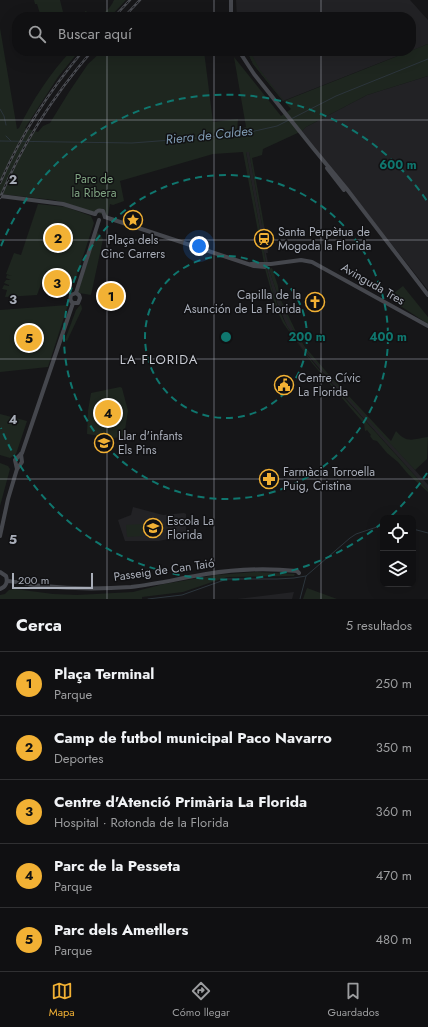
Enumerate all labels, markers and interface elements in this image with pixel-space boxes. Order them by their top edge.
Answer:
search box [12,12,416,56]
icon: search [26,23,48,45]
text: Buscar aquí [58,23,132,45]
water label: Riera de Caldes [165,121,254,149]
text: 600 m [379,156,417,174]
text: 2 [9,170,17,189]
park label: Parc de la Ribera [72,170,117,202]
place icon: Plaça dels Cinc Carrers [122,209,144,231]
pin: 2 [45,223,71,253]
place label: Santa Perpètua de Mogoda la Florida [278,223,371,255]
station icon: Santa Perpètua de Mogoda la Florida [253,228,275,250]
place label: Plaça dels Cinc Carrers [101,231,165,263]
your location [189,236,209,256]
street label: Avinguda Tres [338,258,408,310]
pin: 3 [44,268,70,298]
pin: 1 [98,281,124,311]
place label: Capilla de la Asunción de La Florida [184,286,301,318]
text: 3 [9,290,17,309]
church icon: Capilla de la Asunción de La Florida [304,291,326,313]
pin: 5 [16,323,42,353]
text: 200 m [288,328,326,346]
text: 400 m [369,328,407,346]
centre of rings [219,330,233,344]
district label: LA FLORIDA [120,350,198,369]
place label: Centre Cívic La Florida [298,369,361,401]
public building icon: Centre Cívic La Florida [273,374,295,396]
pin: 4 [95,398,121,428]
text: 4 [8,410,18,429]
place label: Llar d'infants Els Pins [118,427,183,459]
school or university icon: Llar d'infants Els Pins [93,432,115,454]
place label: Farmàcia Torroella Puig, Cristina [283,463,375,495]
pharmacy icon: Farmàcia Torroella Puig, Cristina [258,468,280,490]
place label: Escola La Florida [167,512,214,544]
map controls [380,515,416,587]
button: locate [380,515,416,551]
school or university icon: Escola La Florida [142,517,164,539]
text: 5 [9,530,17,549]
button: layers [380,551,416,587]
street label: Passeig de Can Taió [112,554,216,586]
scale bar [12,571,93,590]
text: 200 m [18,572,49,588]
text: Cerca [16,613,62,637]
text: 5 resultados [346,616,412,635]
text: Plaça Terminal [54,663,154,685]
text: 1 [26,674,32,693]
text: 250 m [375,674,412,693]
text: Parque [54,685,92,704]
text: Camp de futbol municipal Paco Navarro [54,727,332,749]
text: 2 [25,738,33,757]
text: 350 m [376,738,412,757]
text: Deportes [54,749,104,768]
text: Centre d'Atenció Primària La Florida [54,791,307,813]
text: 3 [25,802,33,821]
text: 360 m [376,802,412,821]
text: Hospital · Rotonda de la Florida [54,813,229,832]
text: Parc de la Pesseta [54,855,180,877]
text: 4 [24,866,34,885]
text: 470 m [376,866,412,885]
text: Parque [54,877,92,896]
text: Parc dels Ametllers [54,919,188,941]
text: 5 [25,930,33,949]
text: 480 m [375,930,412,949]
text: Parque [54,941,92,960]
tab: Mapa [49,980,75,1020]
tab: Cómo llegar [172,980,230,1020]
tab: Guardados [327,980,379,1020]

